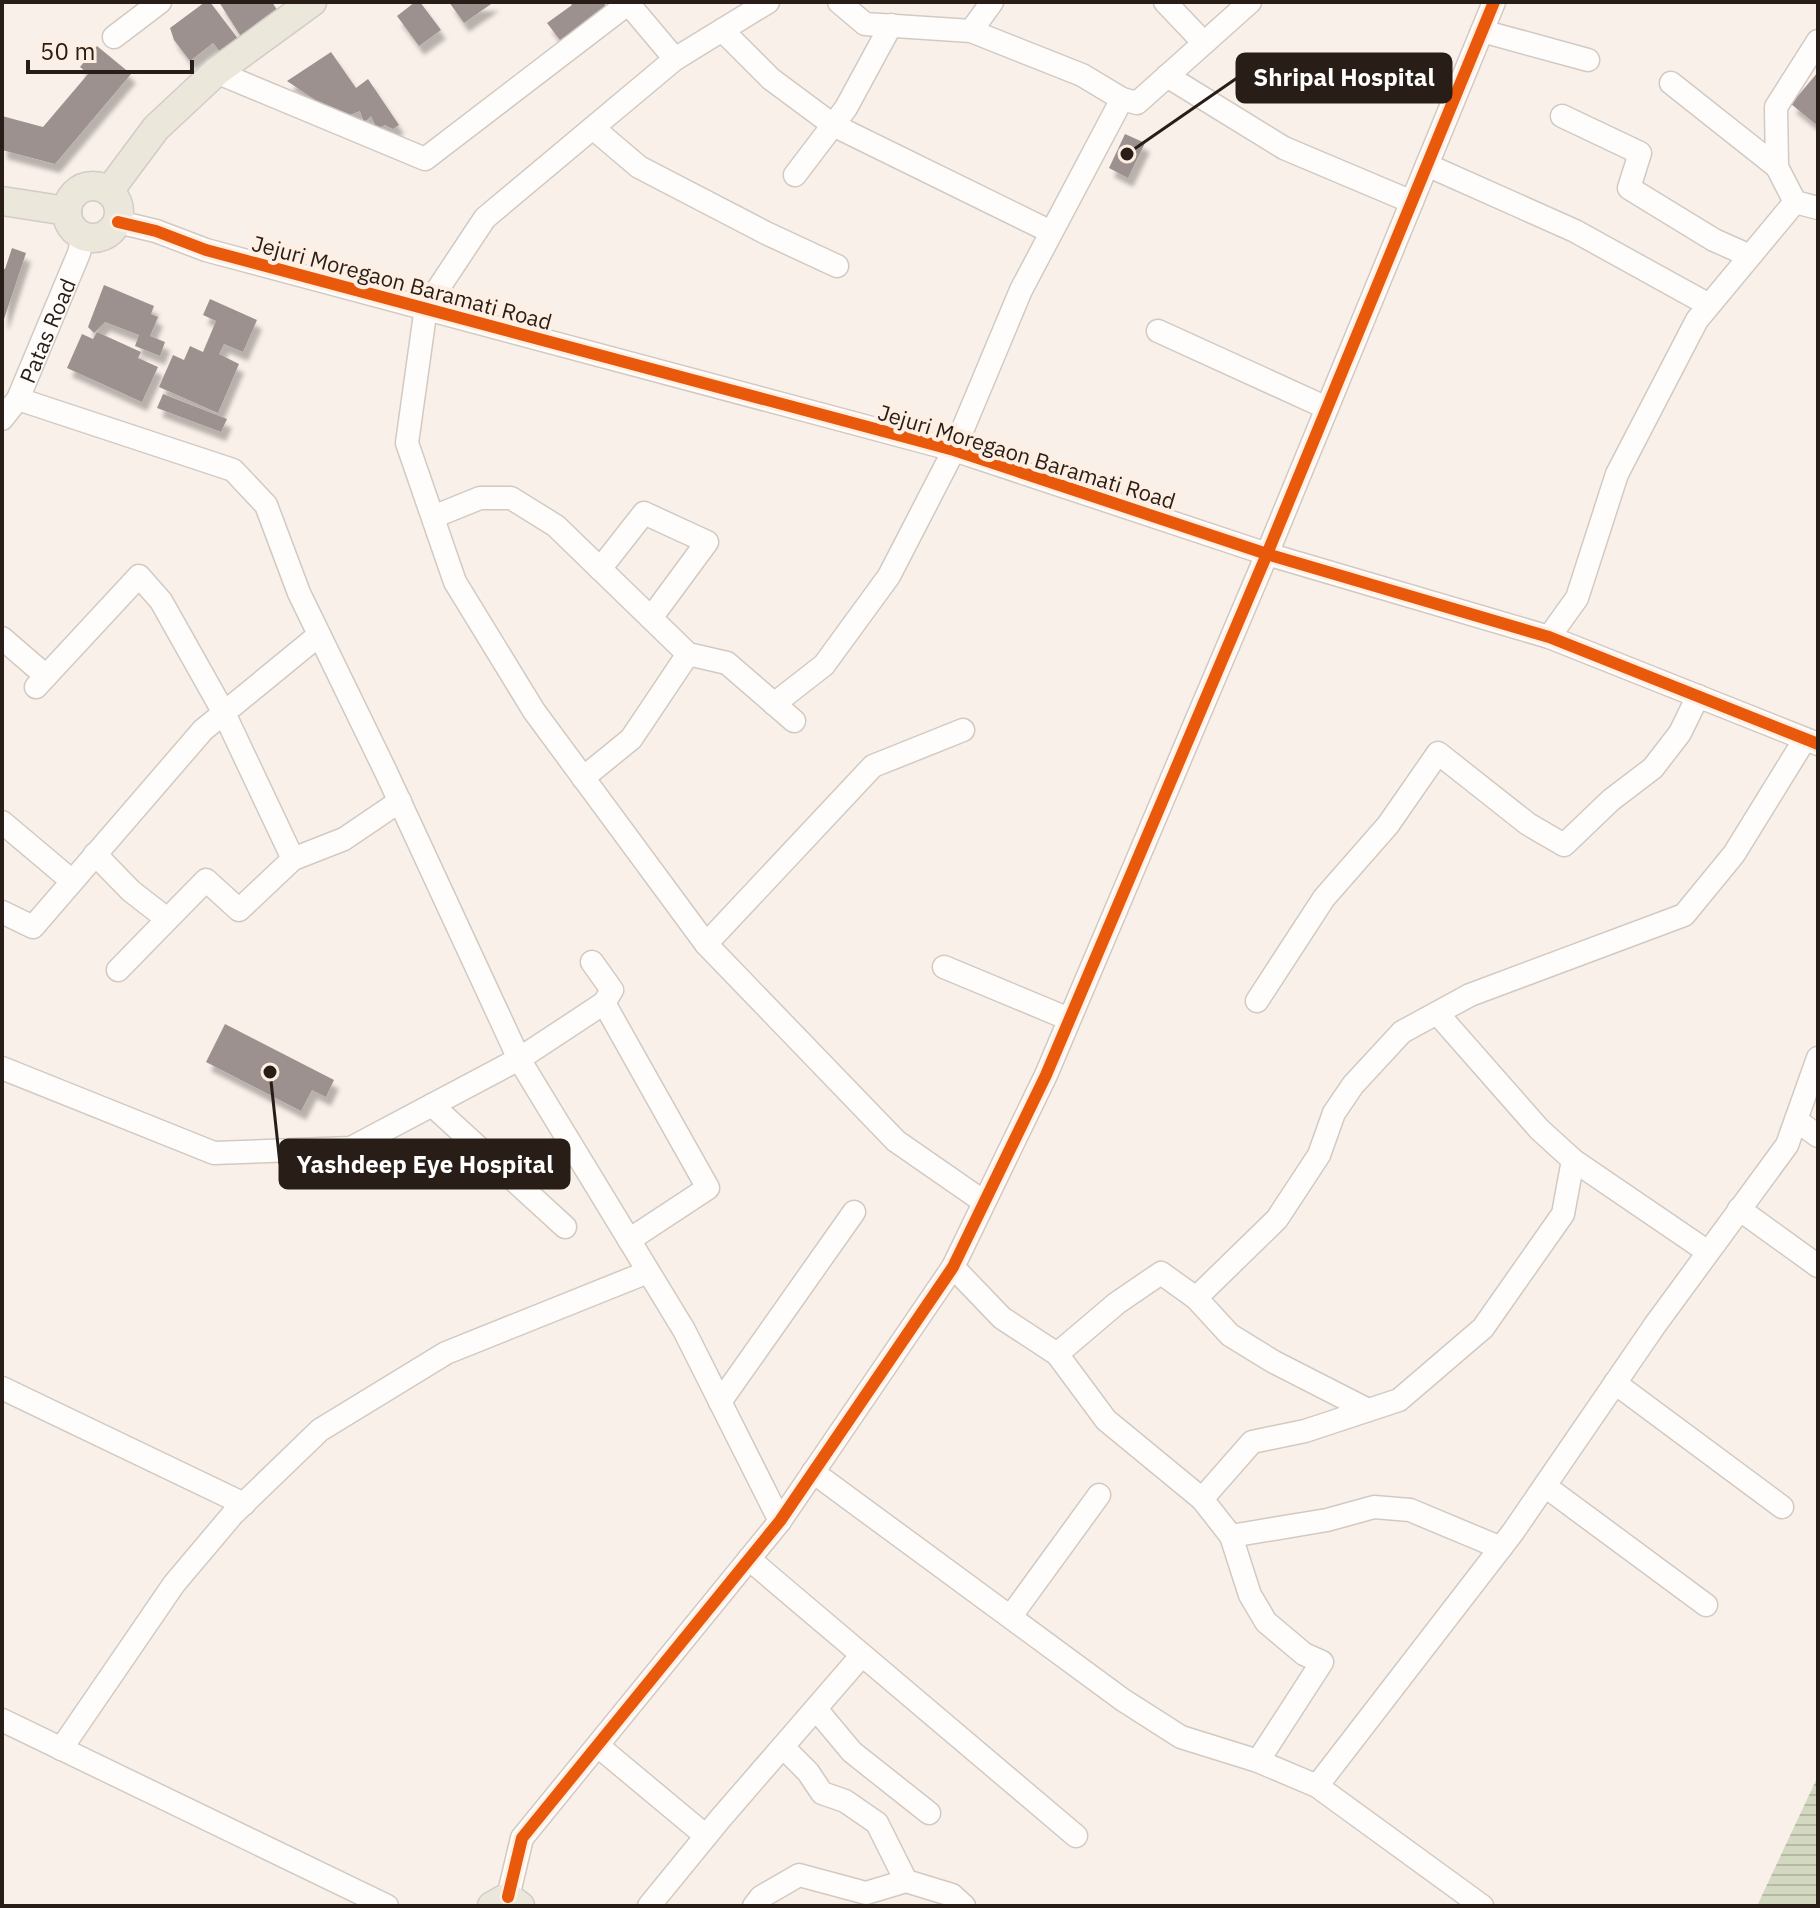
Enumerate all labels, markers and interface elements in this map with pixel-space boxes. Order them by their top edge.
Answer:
scale bar [28,24,192,74]
text: 50 m [40,35,95,67]
callout: Shripal Hospital [1237,54,1451,102]
text: Shripal Hospital [1253,61,1435,93]
street label: Jejuri Moregaon Baramati Road [249,228,555,336]
street label: Patas Road [12,274,81,387]
street label: Jejuri Moregaon Baramati Road [875,397,1179,515]
callout: Yashdeep Eye Hospital [280,1140,569,1188]
text: Yashdeep Eye Hospital [297,1148,553,1180]

